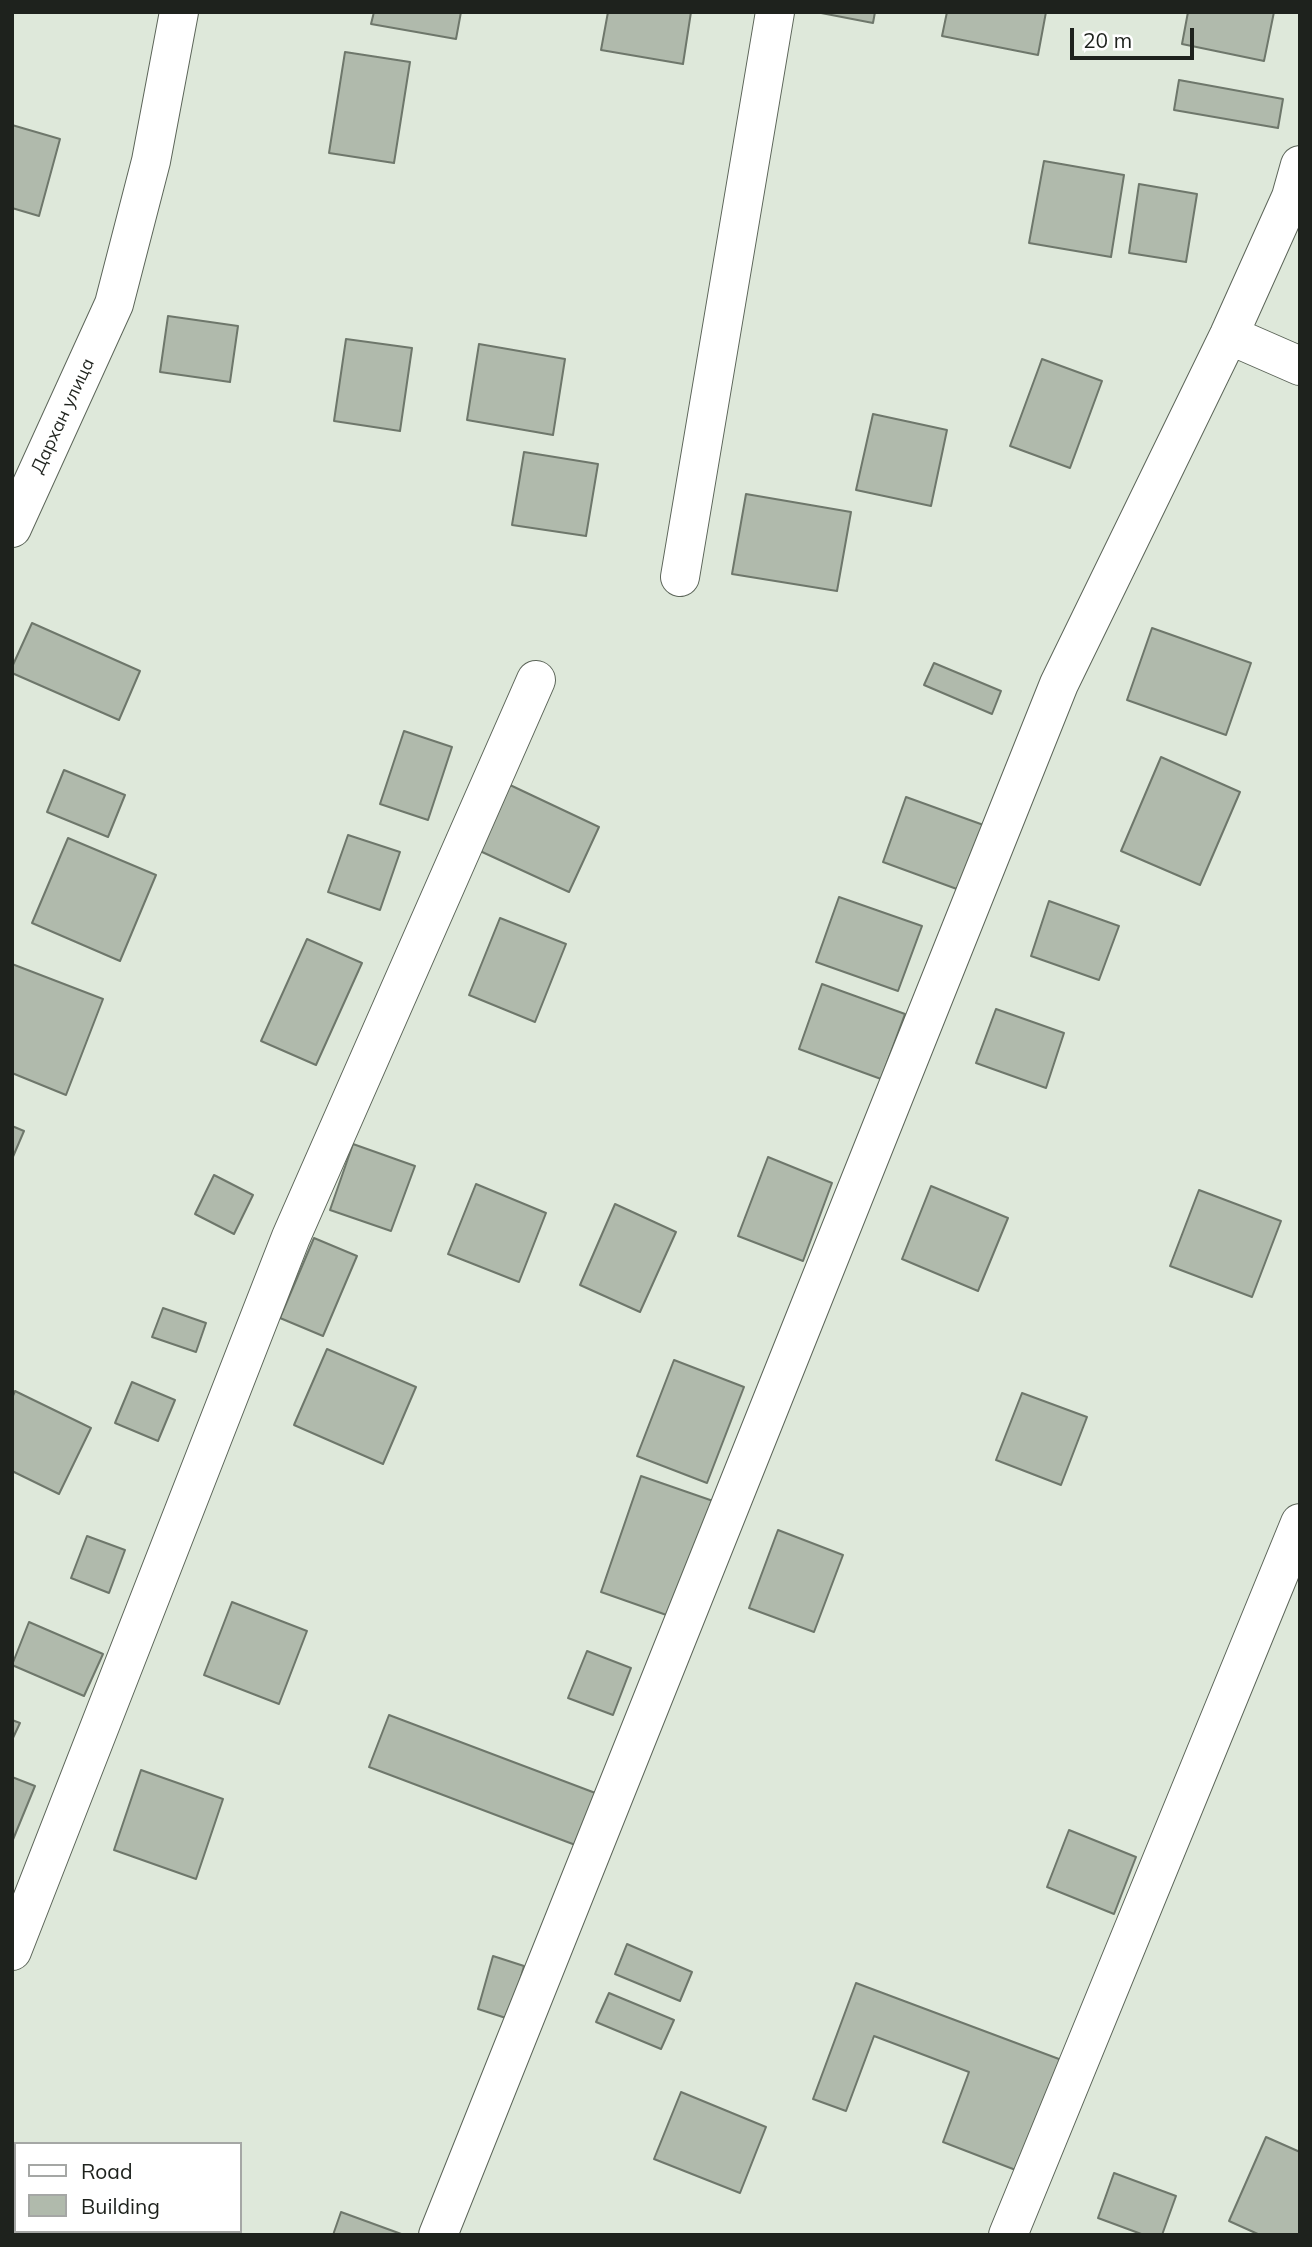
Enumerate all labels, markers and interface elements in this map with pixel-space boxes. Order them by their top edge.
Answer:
scale bar [1074,14,1198,58]
text: 20 m [1083,27,1132,53]
street label: Дархан улица [27,355,99,477]
legend [14,2142,242,2233]
text: Road [81,2158,132,2184]
text: Building [81,2193,160,2219]

